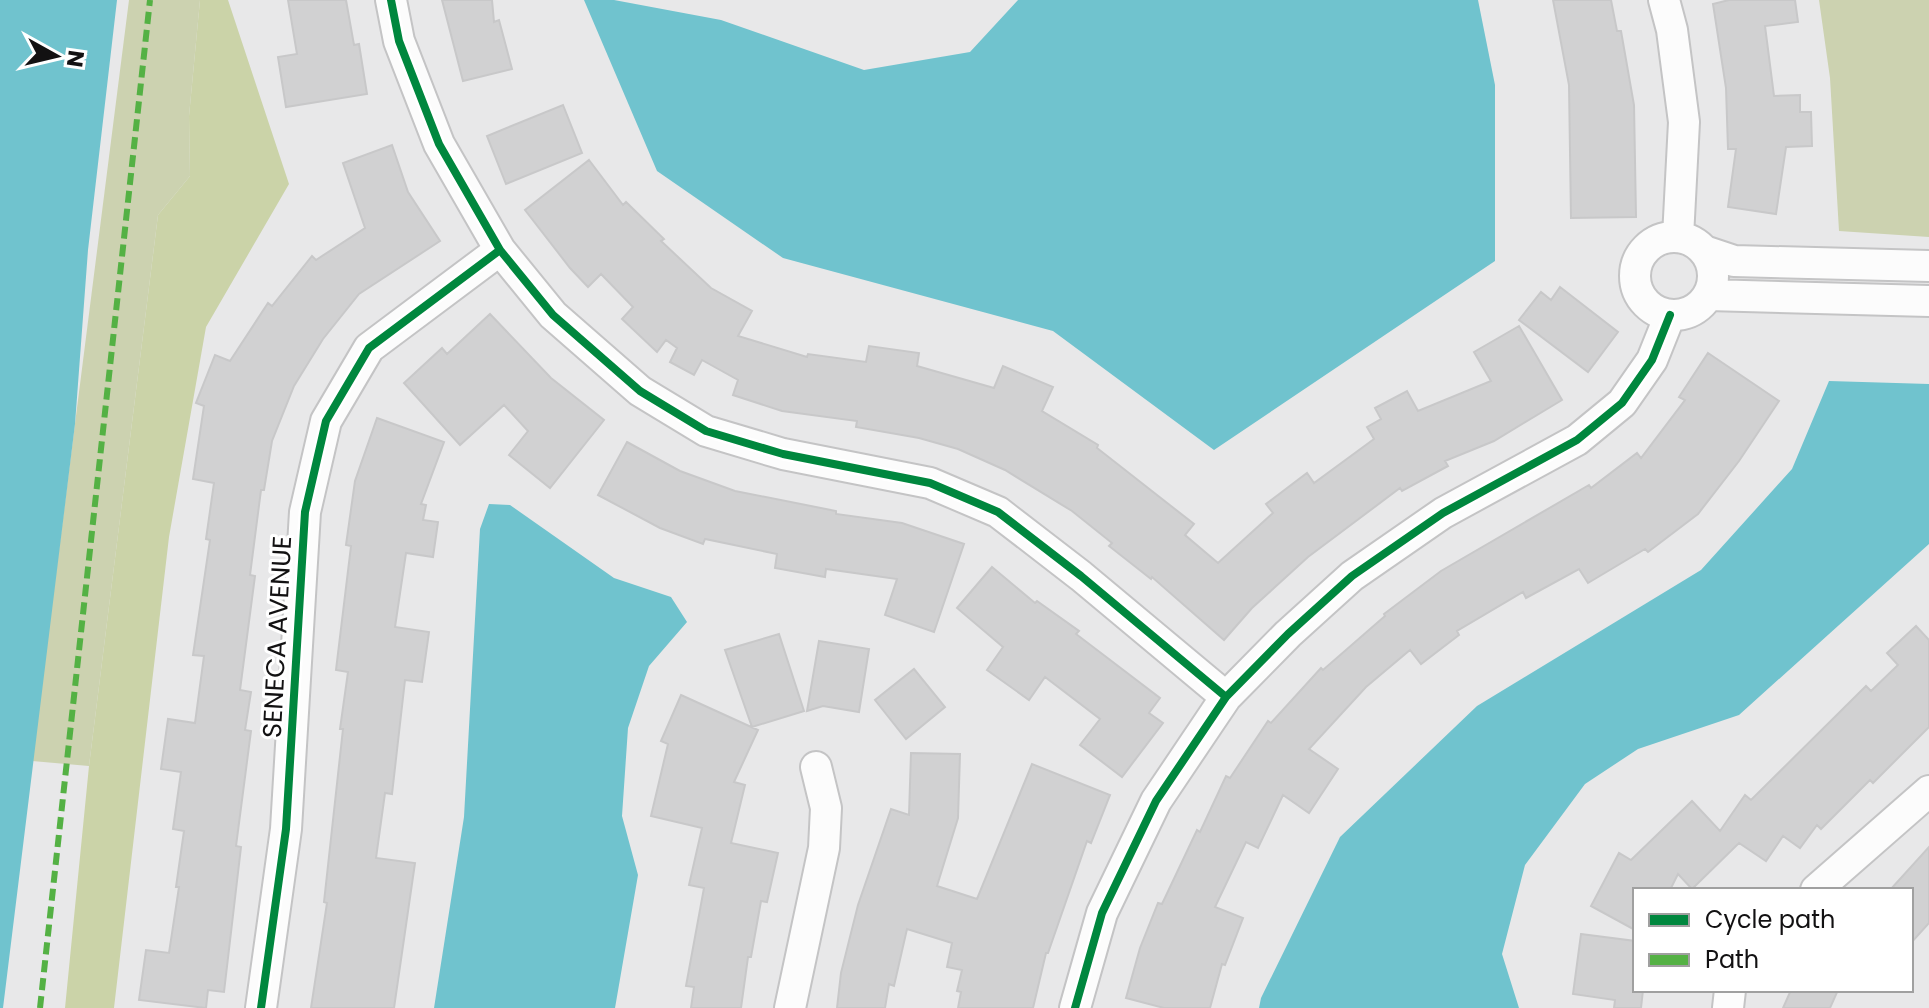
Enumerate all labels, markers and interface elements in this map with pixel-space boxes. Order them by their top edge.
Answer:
north arrow [16,16,96,96]
text: N [59,48,92,69]
street label: SENECA AVENUE [254,535,300,739]
legend [1633,888,1913,992]
text: Cycle path [1705,903,1835,936]
text: Path [1705,943,1759,976]

